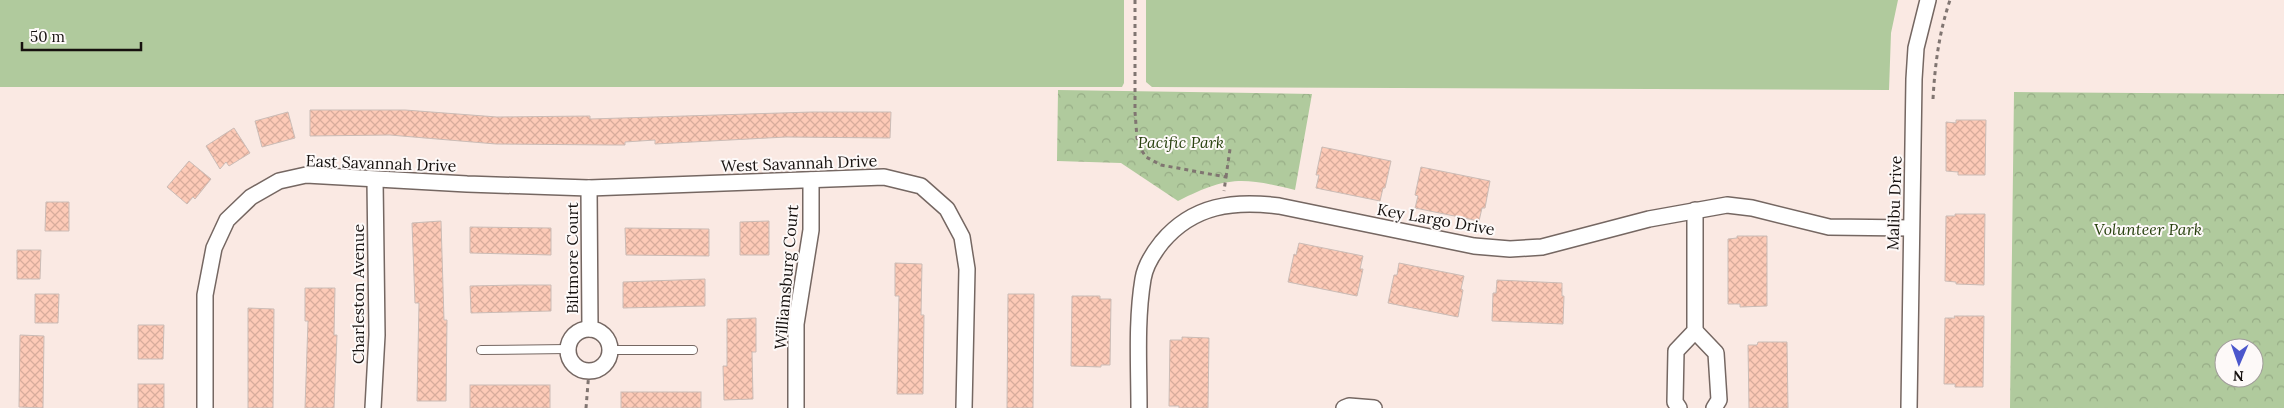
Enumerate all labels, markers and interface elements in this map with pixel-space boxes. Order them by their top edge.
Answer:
scale bar [22,20,141,52]
text: 50 m [30,27,65,46]
park label: Pacific Park [1138,132,1224,152]
street label: East Savannah Drive [305,150,457,176]
street label: West Savannah Drive [720,150,878,176]
street label: Malibu Drive [1882,155,1906,251]
street label: Key Largo Drive [1376,199,1497,239]
street label: Biltmore Court [562,201,582,314]
street label: Williamsburg Court [770,203,802,350]
park label: Volunteer Park [2094,219,2202,239]
street label: Charleston Avenue [348,224,368,364]
north arrow [2214,338,2264,388]
text: N [2233,367,2244,385]

